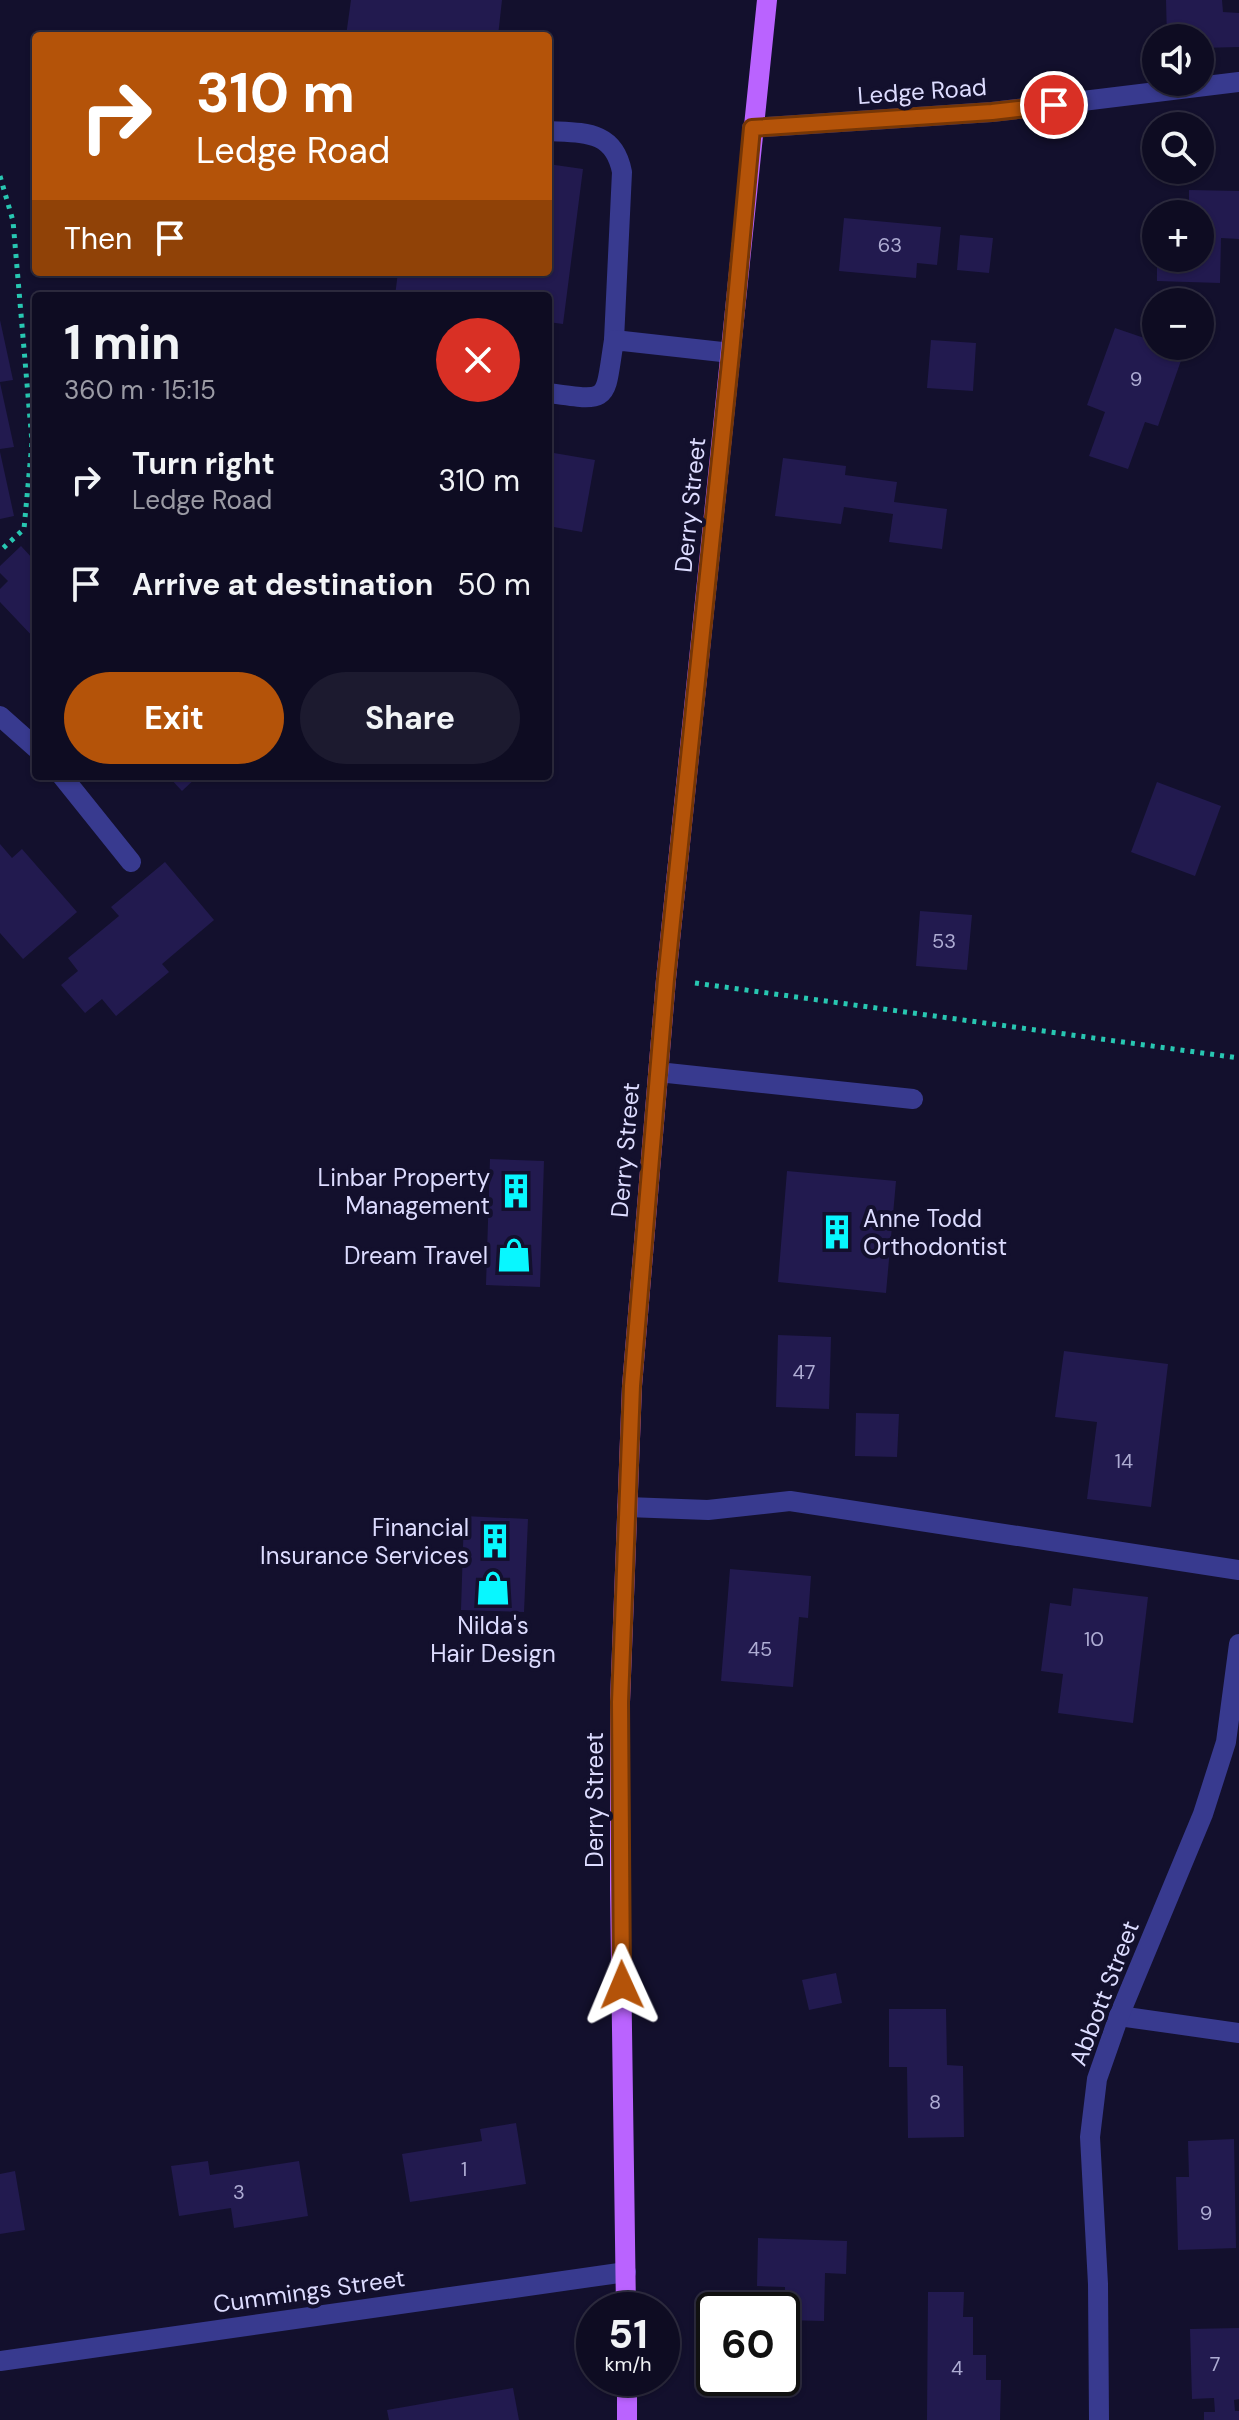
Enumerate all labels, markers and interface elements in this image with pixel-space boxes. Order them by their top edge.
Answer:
map controls [1142,24,1214,360]
button: sound [1142,24,1214,96]
text: 310 m [196,56,355,129]
icon: right [64,64,168,168]
street label: Ledge Road [856,71,988,111]
pin [1020,71,1088,139]
icon: arrive [1032,83,1076,127]
button: search [1142,112,1214,184]
text: Ledge Road [196,127,390,174]
button: + [1142,200,1214,272]
icon: arrive [148,216,192,260]
text: Then [64,219,132,258]
house number: 63 [878,232,902,258]
button: − [1142,288,1214,360]
text: 1 min [64,311,181,374]
button: close [436,318,520,402]
house number: 9 [1130,366,1142,392]
text: 360 m · 15:15 [64,373,216,407]
street label: Derry Street [667,436,713,574]
text: Turn right [132,444,275,483]
icon: right [64,458,108,502]
text: 310 m [438,461,520,500]
text: Ledge Road [132,483,272,517]
icon: arrive [64,562,108,606]
text: Arrive at destination [132,565,433,604]
text: 50 m [457,565,531,604]
button: Exit [64,672,284,764]
button: Share [300,672,520,764]
house number: 53 [932,928,956,954]
street label: Derry Street [604,1081,646,1219]
place label: Linbar Property Management [318,1162,490,1221]
building icon: Linbar Property Management [497,1172,535,1210]
place label: Anne Todd Orthodontist [863,1203,1007,1262]
building icon: Anne Todd Orthodontist [818,1213,856,1251]
shop icon: Dream Travel [495,1236,533,1274]
place label: Dream Travel [344,1240,488,1271]
house number: 47 [793,1359,815,1385]
house number: 14 [1115,1448,1133,1474]
place label: Financial Insurance Services [260,1512,469,1571]
building icon: Financial Insurance Services [476,1522,514,1560]
shop icon: Nilda's Hair Design [474,1569,512,1607]
place label: Nilda's Hair Design [430,1610,556,1669]
house number: 10 [1084,1626,1104,1652]
house number: 45 [748,1636,772,1662]
street label: Derry Street [579,1732,610,1868]
street label: Abbott Street [1062,1916,1146,2070]
position arrow [580,1943,664,2027]
house number: 8 [929,2089,941,2115]
house number: 1 [461,2156,467,2182]
house number: 3 [233,2179,245,2205]
house number: 9 [1200,2200,1212,2226]
street label: Cummings Street [211,2262,407,2320]
speed limit sign: 60 [696,2292,800,2396]
text: 51 [608,2308,648,2360]
text: km/h [604,2351,652,2377]
house number: 7 [1210,2351,1220,2377]
house number: 4 [951,2355,963,2381]

